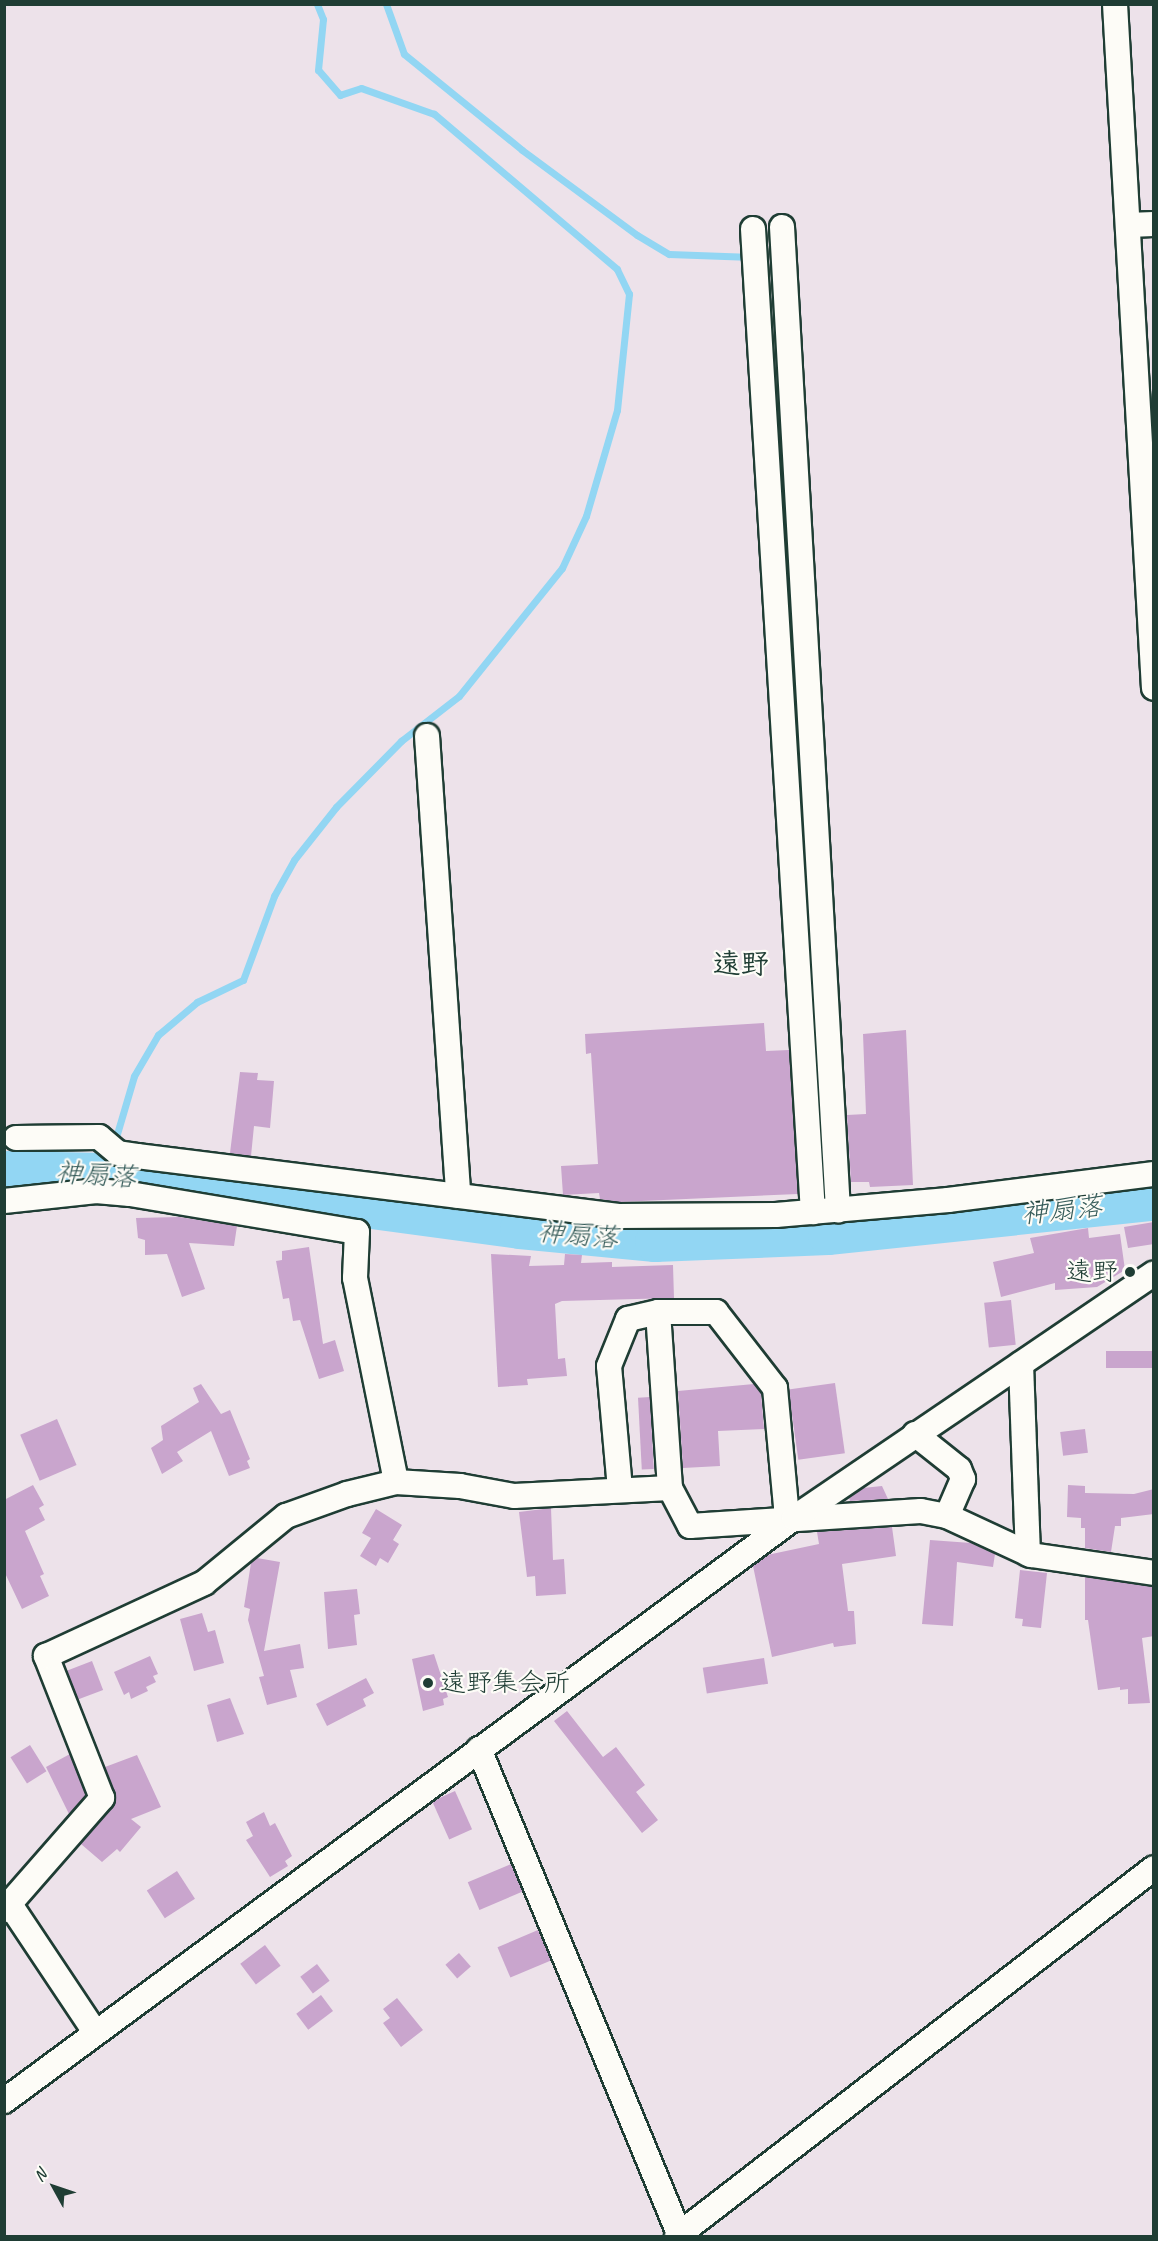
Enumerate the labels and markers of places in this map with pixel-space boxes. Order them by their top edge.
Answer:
place label: 遠野 [1066,1256,1118,1288]
marker: 遠野 [1123,1265,1137,1279]
place label: 遠野集会所 [440,1667,570,1699]
marker: 遠野集会所 [421,1676,435,1690]

